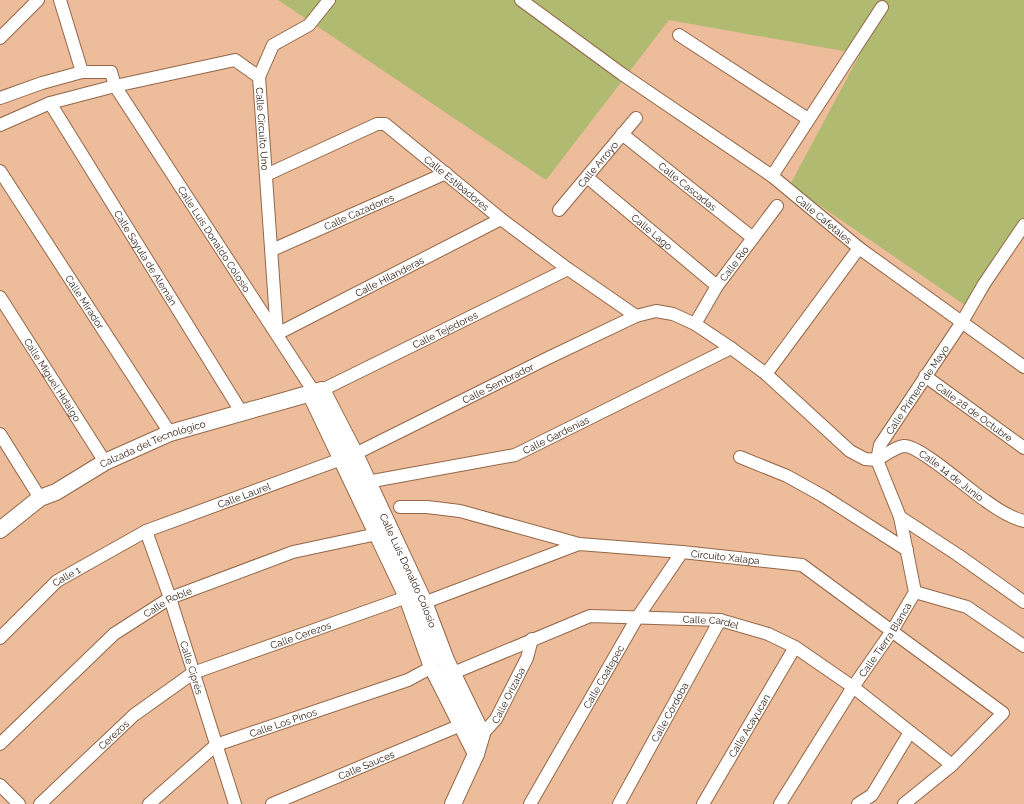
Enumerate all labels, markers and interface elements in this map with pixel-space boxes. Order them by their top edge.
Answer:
street label: Calle Circuito Uno [254,87,271,171]
street label: Calle Arroyo [575,139,620,189]
street label: Calle Estibadores [422,153,492,213]
street label: Calle Cascadas [657,160,719,213]
street label: Calle Luis Donaldo Colosio [176,184,253,294]
street label: Calle Cazadores [322,191,396,232]
street label: Calle Cafetales [794,192,854,246]
street label: Calle Sayula de Alemán [112,208,180,308]
street label: Calle Lago [630,211,675,252]
street label: Calle Río [717,244,751,283]
street label: Calle Hilanderas [353,254,426,298]
street label: Calle Mirador [63,273,107,331]
street label: Calle Tejedores [411,309,479,350]
street label: Calle Miguel Hidalgo [22,336,83,423]
street label: Calle Primero de Mayo [883,343,951,436]
street label: Calle Sembrador [460,360,536,405]
street label: Calle 28 de Octubre [934,380,1015,444]
street label: Calle Gardenias [521,414,591,456]
street label: Calzada del Tecnológico [98,418,207,469]
street label: Calle 14 de Junio [917,447,986,503]
street label: Calle Laurel [216,480,272,510]
street label: Calle Luis Donaldo Colosio [378,512,439,629]
street label: Circuito Xalapa [690,547,760,566]
street label: Calle 1 [50,563,83,588]
street label: Calle Roble [141,585,193,619]
street label: Calle Tierra Blanca [856,600,913,679]
street label: Calle Cardel [682,613,740,631]
street label: Calle Cerezos [269,619,333,651]
street label: Calle Ciprés [178,639,206,696]
street label: Calle Coatepec [581,643,626,710]
street label: Calle Orizaba [489,665,527,726]
street label: Calle Córdoba [649,680,690,744]
street label: Calle Acayucan [726,692,772,759]
street label: Calle Los Pinos [248,706,318,739]
street label: Cerezos [96,718,131,751]
street label: Calle Sauces [336,748,396,781]

